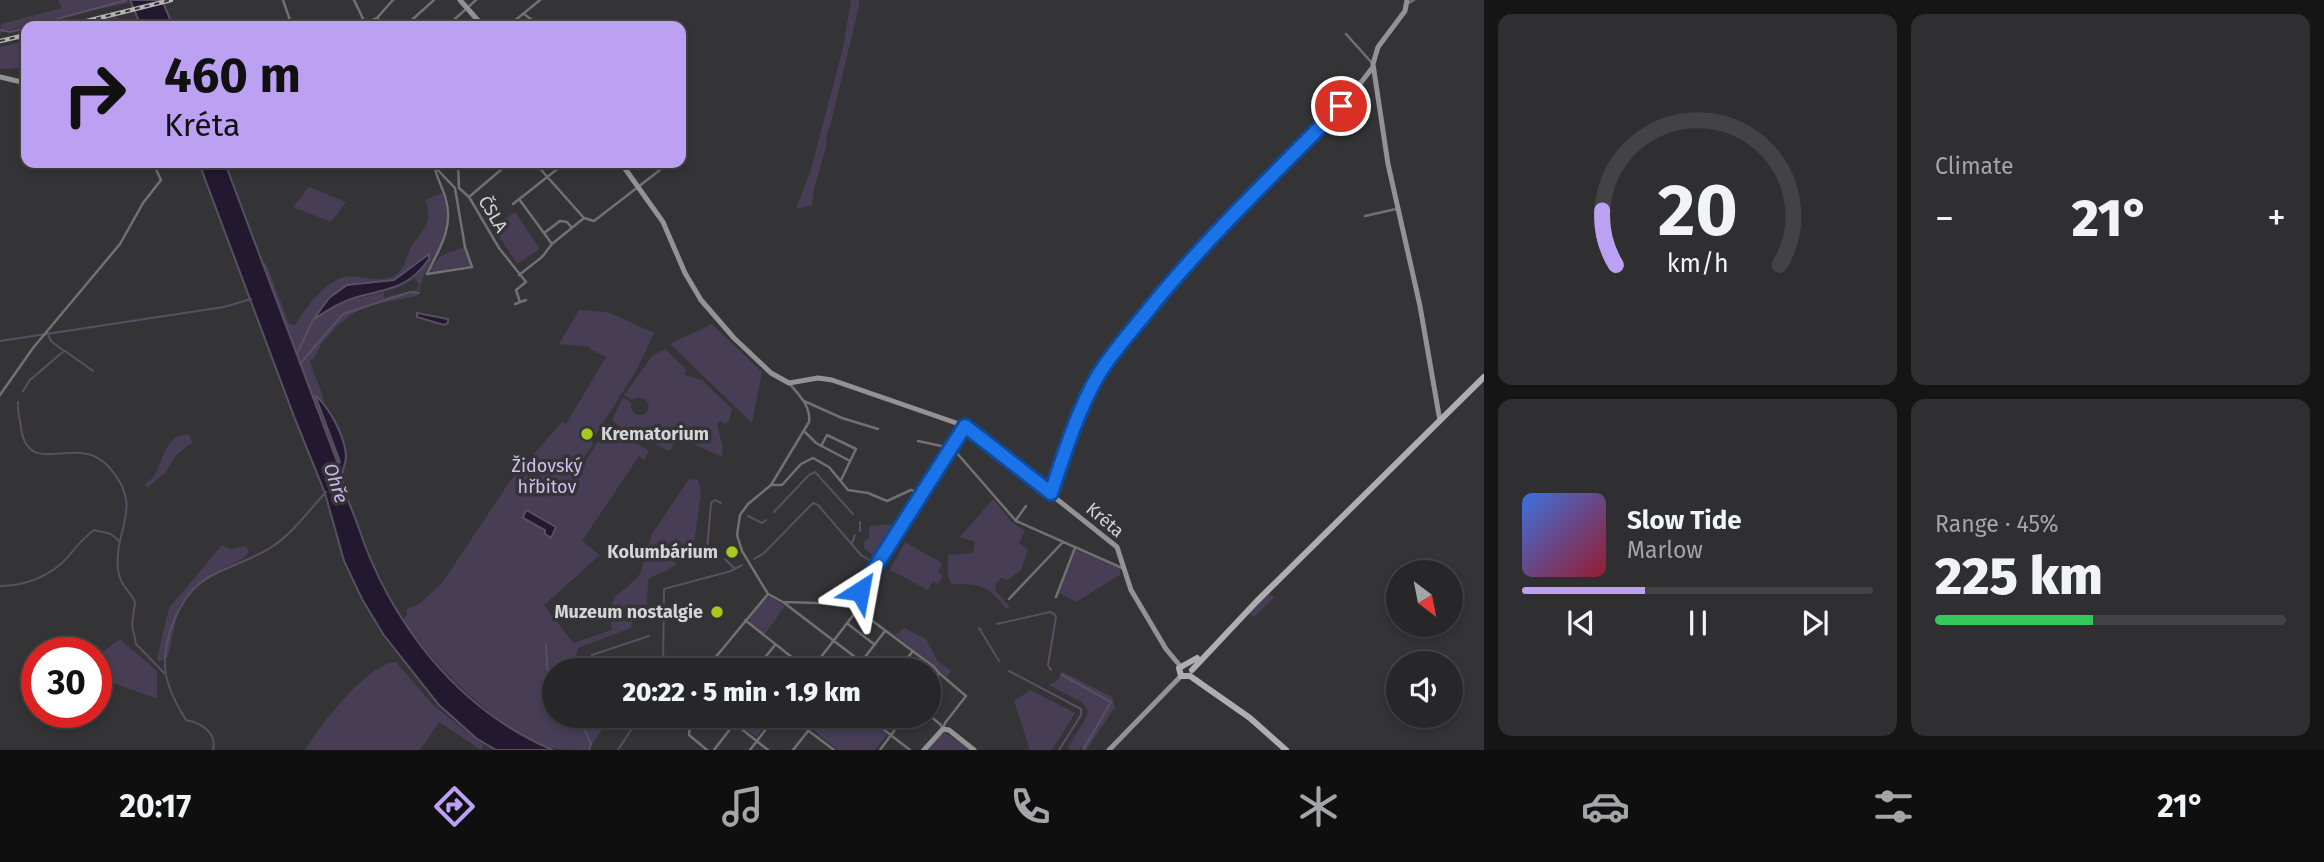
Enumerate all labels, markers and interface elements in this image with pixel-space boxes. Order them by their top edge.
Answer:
text: 460 m [164,46,301,105]
icon: right [49,49,140,140]
pin [1311,76,1371,136]
icon: arrive [1322,87,1360,125]
text: Kréta [164,106,240,144]
text: Climate [1935,152,2014,180]
text: 20 [1657,168,1738,255]
text: 21° [2072,187,2149,250]
street label: ČSLA [474,192,513,237]
text: − [1935,195,1954,241]
text: + [2267,195,2286,241]
text: km/h [1667,249,1728,279]
place label: Krematorium [601,423,709,445]
marker: Krematorium [579,426,595,442]
park label: Židovský hřbitov [512,455,583,498]
water label: Ohře [319,460,353,506]
street label: Kréta [1081,498,1129,542]
text: Slow Tide [1627,505,1742,536]
text: Range · 45% [1935,510,2059,538]
text: Marlow [1627,536,1703,564]
place label: Kolumbárium [607,541,718,563]
marker: Kolumbárium [724,544,740,560]
text: 225 km [1935,545,2103,608]
position arrow [823,554,897,628]
north arrow [1386,560,1463,637]
map controls [1386,560,1463,728]
place label: Muzeum nostalgie [554,601,703,623]
marker: Muzeum nostalgie [709,604,725,620]
icon: previous [1562,604,1600,642]
icon: pause [1679,604,1717,642]
icon: next [1796,604,1834,642]
speed limit sign: 30 [21,637,112,728]
button: sound [1386,651,1463,728]
text: 20:22 · 5 min · 1.9 km [622,677,861,708]
icon: directions [430,782,479,831]
icon: music [718,782,767,831]
icon: phone [1006,782,1055,831]
icon: climate [1294,782,1343,831]
icon: car [1581,782,1630,831]
icon: filters [1869,782,1918,831]
text: 20:17 [119,787,191,825]
text: 21° [2157,787,2205,825]

